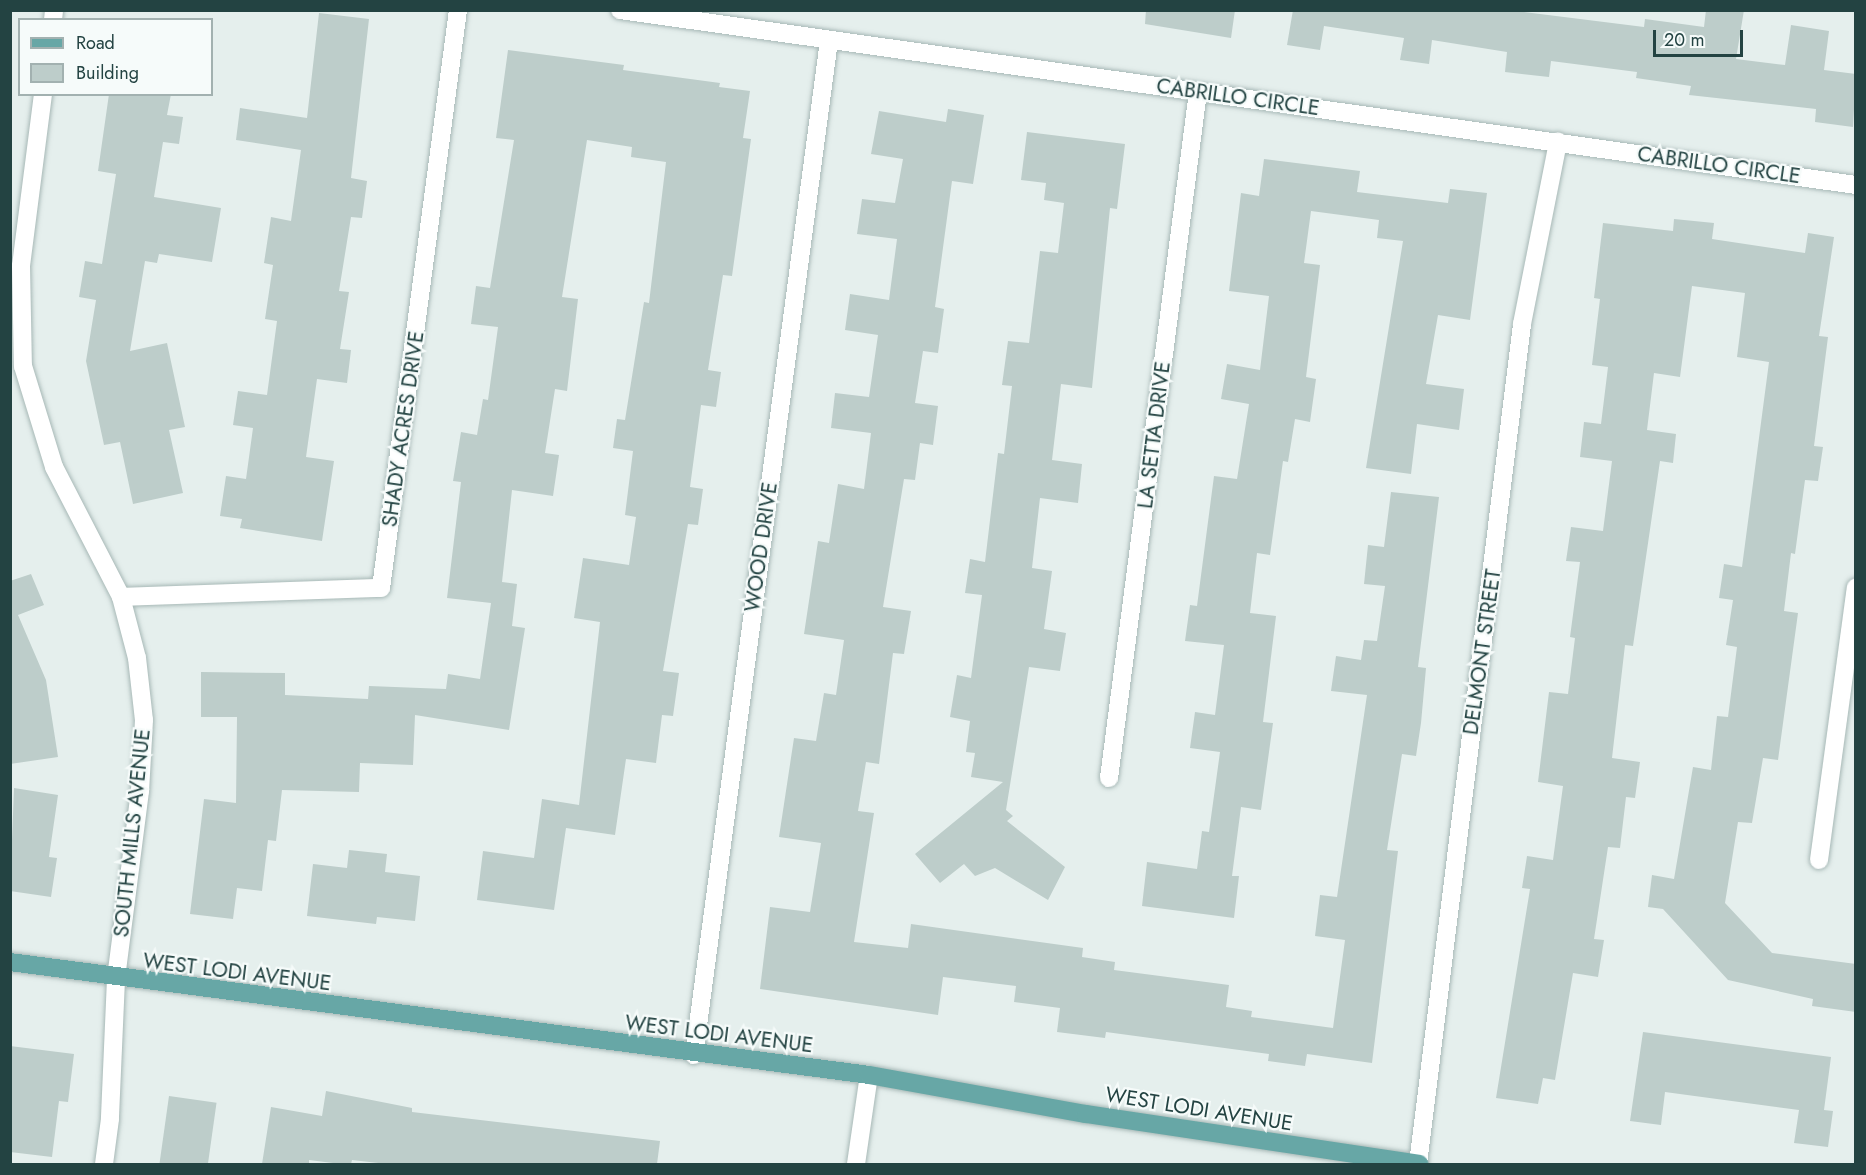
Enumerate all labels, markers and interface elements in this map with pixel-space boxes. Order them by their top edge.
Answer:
legend [18,18,213,96]
scale bar [1656,18,1746,56]
text: 20 m [1664,27,1704,53]
text: Road [76,30,115,56]
text: Building [76,60,139,86]
street label: CABRILLO CIRCLE [1155,73,1321,121]
street label: CABRILLO CIRCLE [1636,141,1802,189]
street label: SHADY ACRES DRIVE [377,329,429,529]
street label: LA SETTA DRIVE [1132,360,1176,510]
street label: WOOD DRIVE [739,480,783,614]
street label: DELMONT STREET [1458,568,1506,736]
street label: SOUTH MILLS AVENUE [109,728,155,938]
street label: WEST LODI AVENUE [142,948,332,996]
street label: WEST LODI AVENUE [624,1010,814,1058]
street label: WEST LODI AVENUE [1104,1082,1294,1136]

